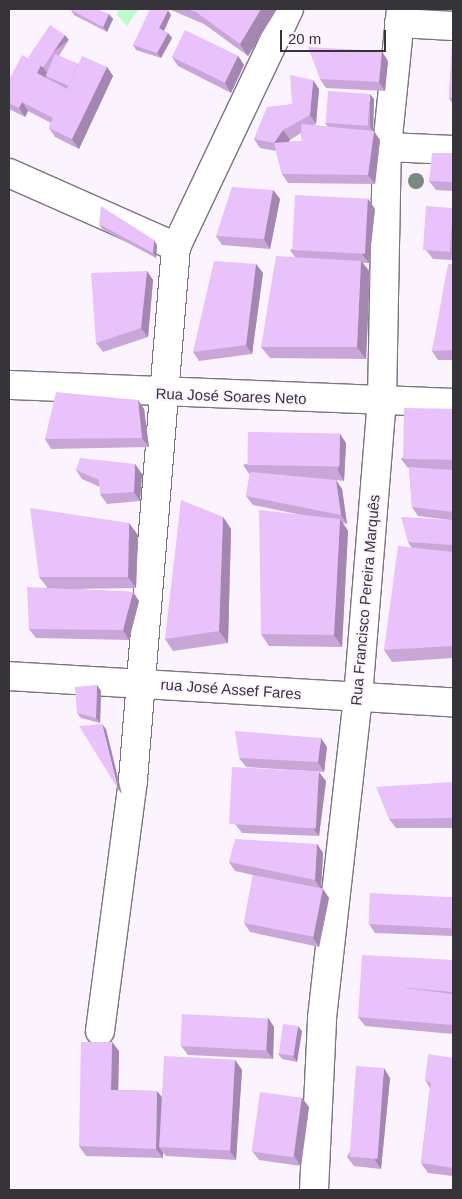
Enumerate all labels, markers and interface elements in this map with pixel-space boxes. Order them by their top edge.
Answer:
scale bar [282,20,388,52]
text: 20 m [288,30,321,47]
street label: Rua José Soares Neto [155,384,307,408]
street label: Rua Francisco Pereira Marquês [347,494,383,706]
street label: rua José Assef Fares [160,675,302,703]

